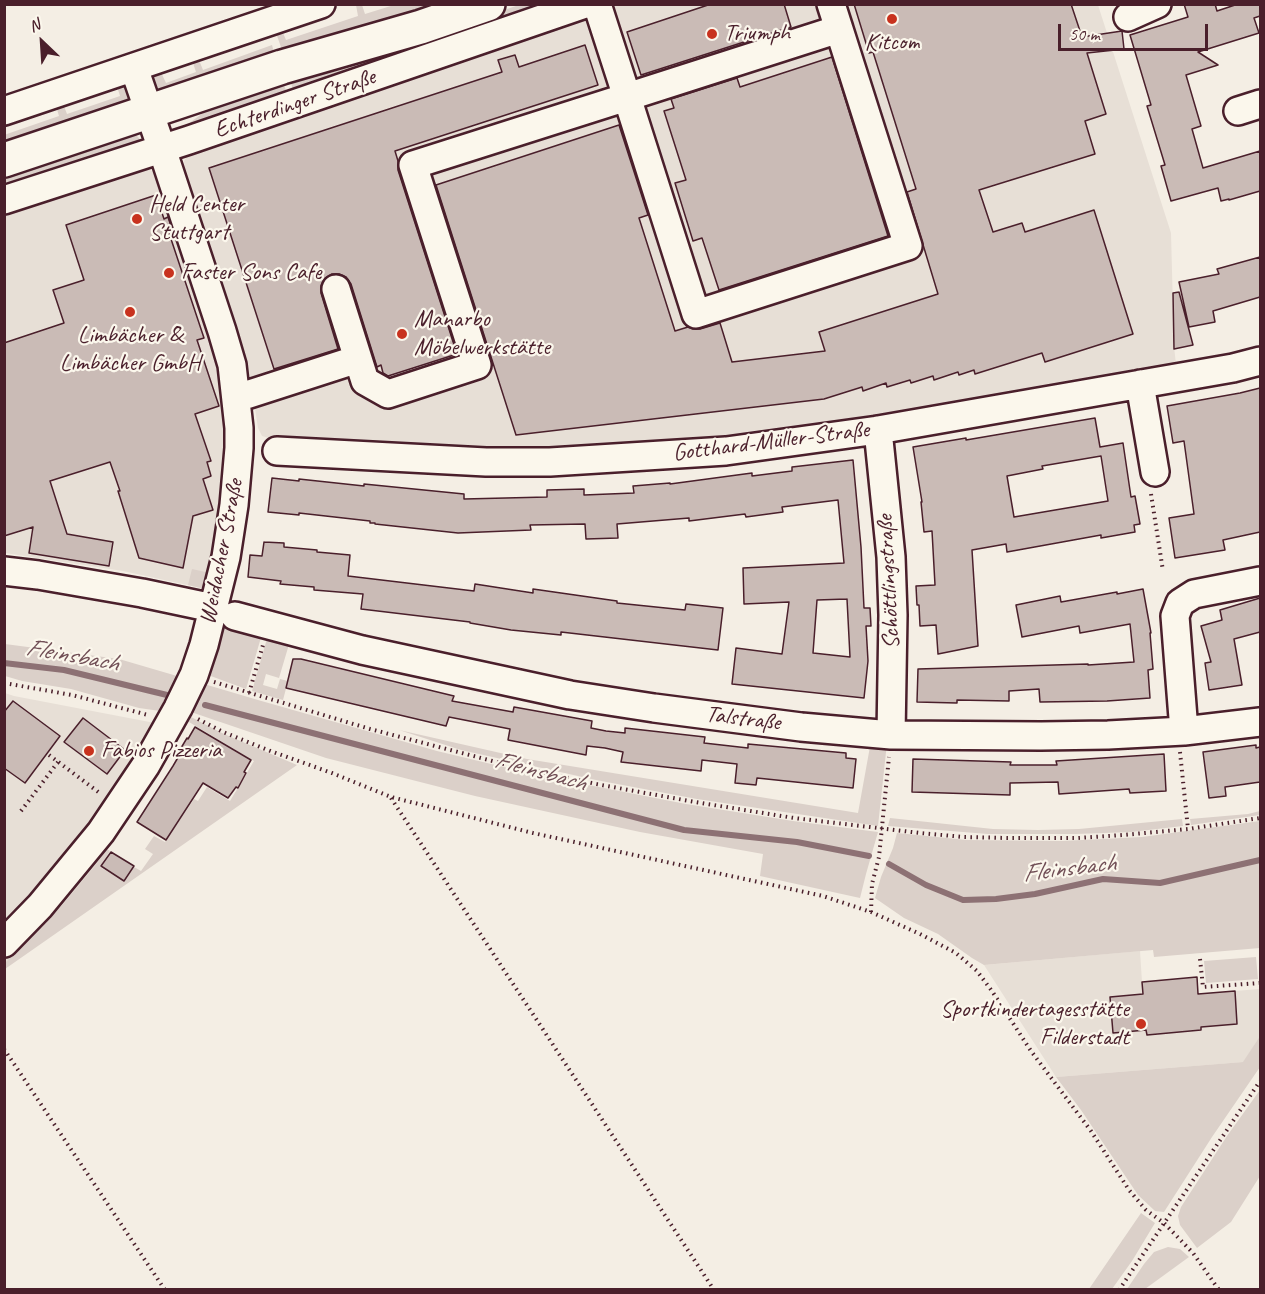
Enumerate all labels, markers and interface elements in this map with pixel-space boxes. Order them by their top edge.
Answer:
north arrow [12,12,72,72]
marker: Kitcom [885,12,899,26]
scale bar [1061,12,1211,50]
text: N [26,15,43,37]
place label: Triumph [724,20,790,48]
text: 50 m [1069,23,1100,45]
marker: Triumph [705,27,719,41]
place label: Kitcom [865,29,919,57]
street label: Echterdinger Straße [211,63,379,145]
place label: Held Center Stuttgart [149,191,244,247]
marker: Held Center Stuttgart [130,212,144,226]
place label: Faster Sons Cafe [181,259,321,287]
marker: Faster Sons Cafe [162,266,176,280]
marker: Limbächer & Limbächer GmbH [123,305,137,319]
place label: Manarbo Möbelwerkstätte [414,306,550,362]
place label: Limbächer & Limbächer GmbH [60,322,200,378]
marker: Manarbo Möbelwerkstätte [395,327,409,341]
street label: Gotthard-Müller-Straße [671,416,871,468]
street label: Weidacher Straße [194,477,250,627]
street label: Schöttlingstraße [871,514,907,650]
water label: Fleinsbach [23,633,121,679]
street label: Talstraße [704,700,782,738]
place label: Fabios Pizzeria [101,737,221,765]
marker: Fabios Pizzeria [82,744,96,758]
water label: Fleinsbach [491,745,589,799]
water label: Fleinsbach [1021,848,1117,890]
place label: Sportkindertagesstätte Filderstadt [940,996,1129,1052]
marker: Sportkindertagesstätte Filderstadt [1134,1017,1148,1031]

